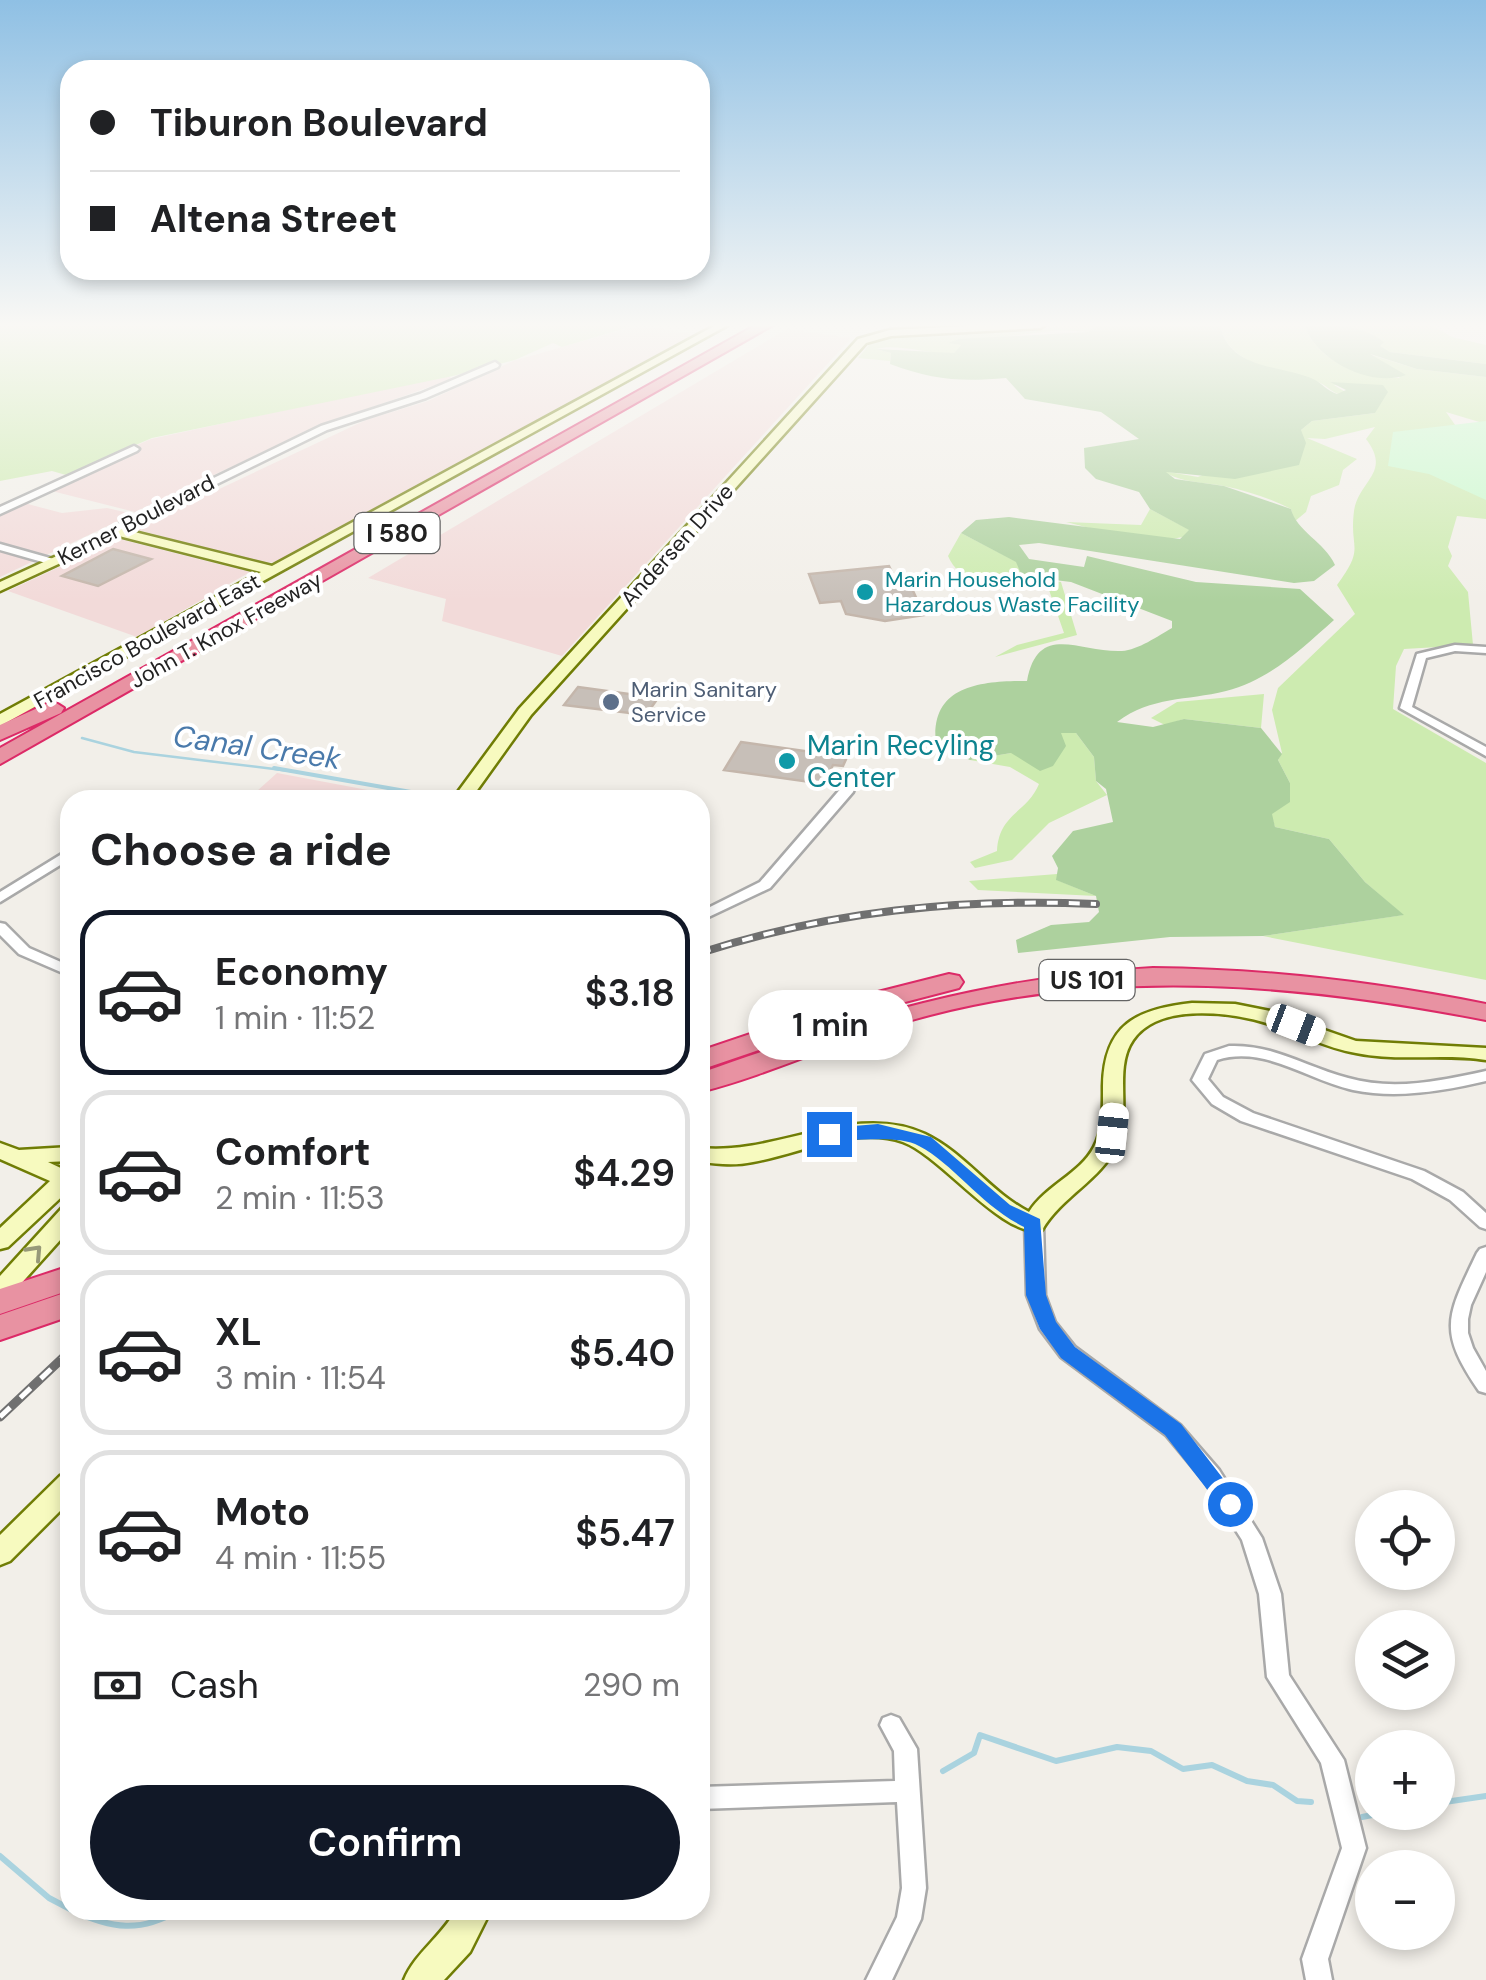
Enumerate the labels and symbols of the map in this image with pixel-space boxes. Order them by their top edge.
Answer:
street label: Kerner Boulevard [53,468,219,572]
street label: Andersen Drive [614,477,740,613]
road number: I 580 [354,513,440,553]
street label: John T. Knox Freeway [125,565,327,695]
place label: Marin Household Hazardous Waste Facility [885,565,1139,619]
street label: Francisco Boulevard East [29,567,265,715]
marker: Marin Household Hazardous Waste Facility [854,581,876,603]
place label: Marin Sanitary Service [631,675,777,729]
marker: Marin Sanitary Service [600,691,622,713]
water label: Canal Creek [171,716,344,778]
place label: Marin Recyling Center [807,727,994,796]
marker: Marin Recyling Center [776,750,798,772]
road number: US 101 [1040,960,1134,1000]
callout: 1 min [746,989,912,1059]
car [1263,1000,1329,1050]
car [1094,1102,1130,1164]
route end [807,1112,852,1157]
one-way arrow [23,1246,41,1264]
route start [1208,1482,1253,1527]

